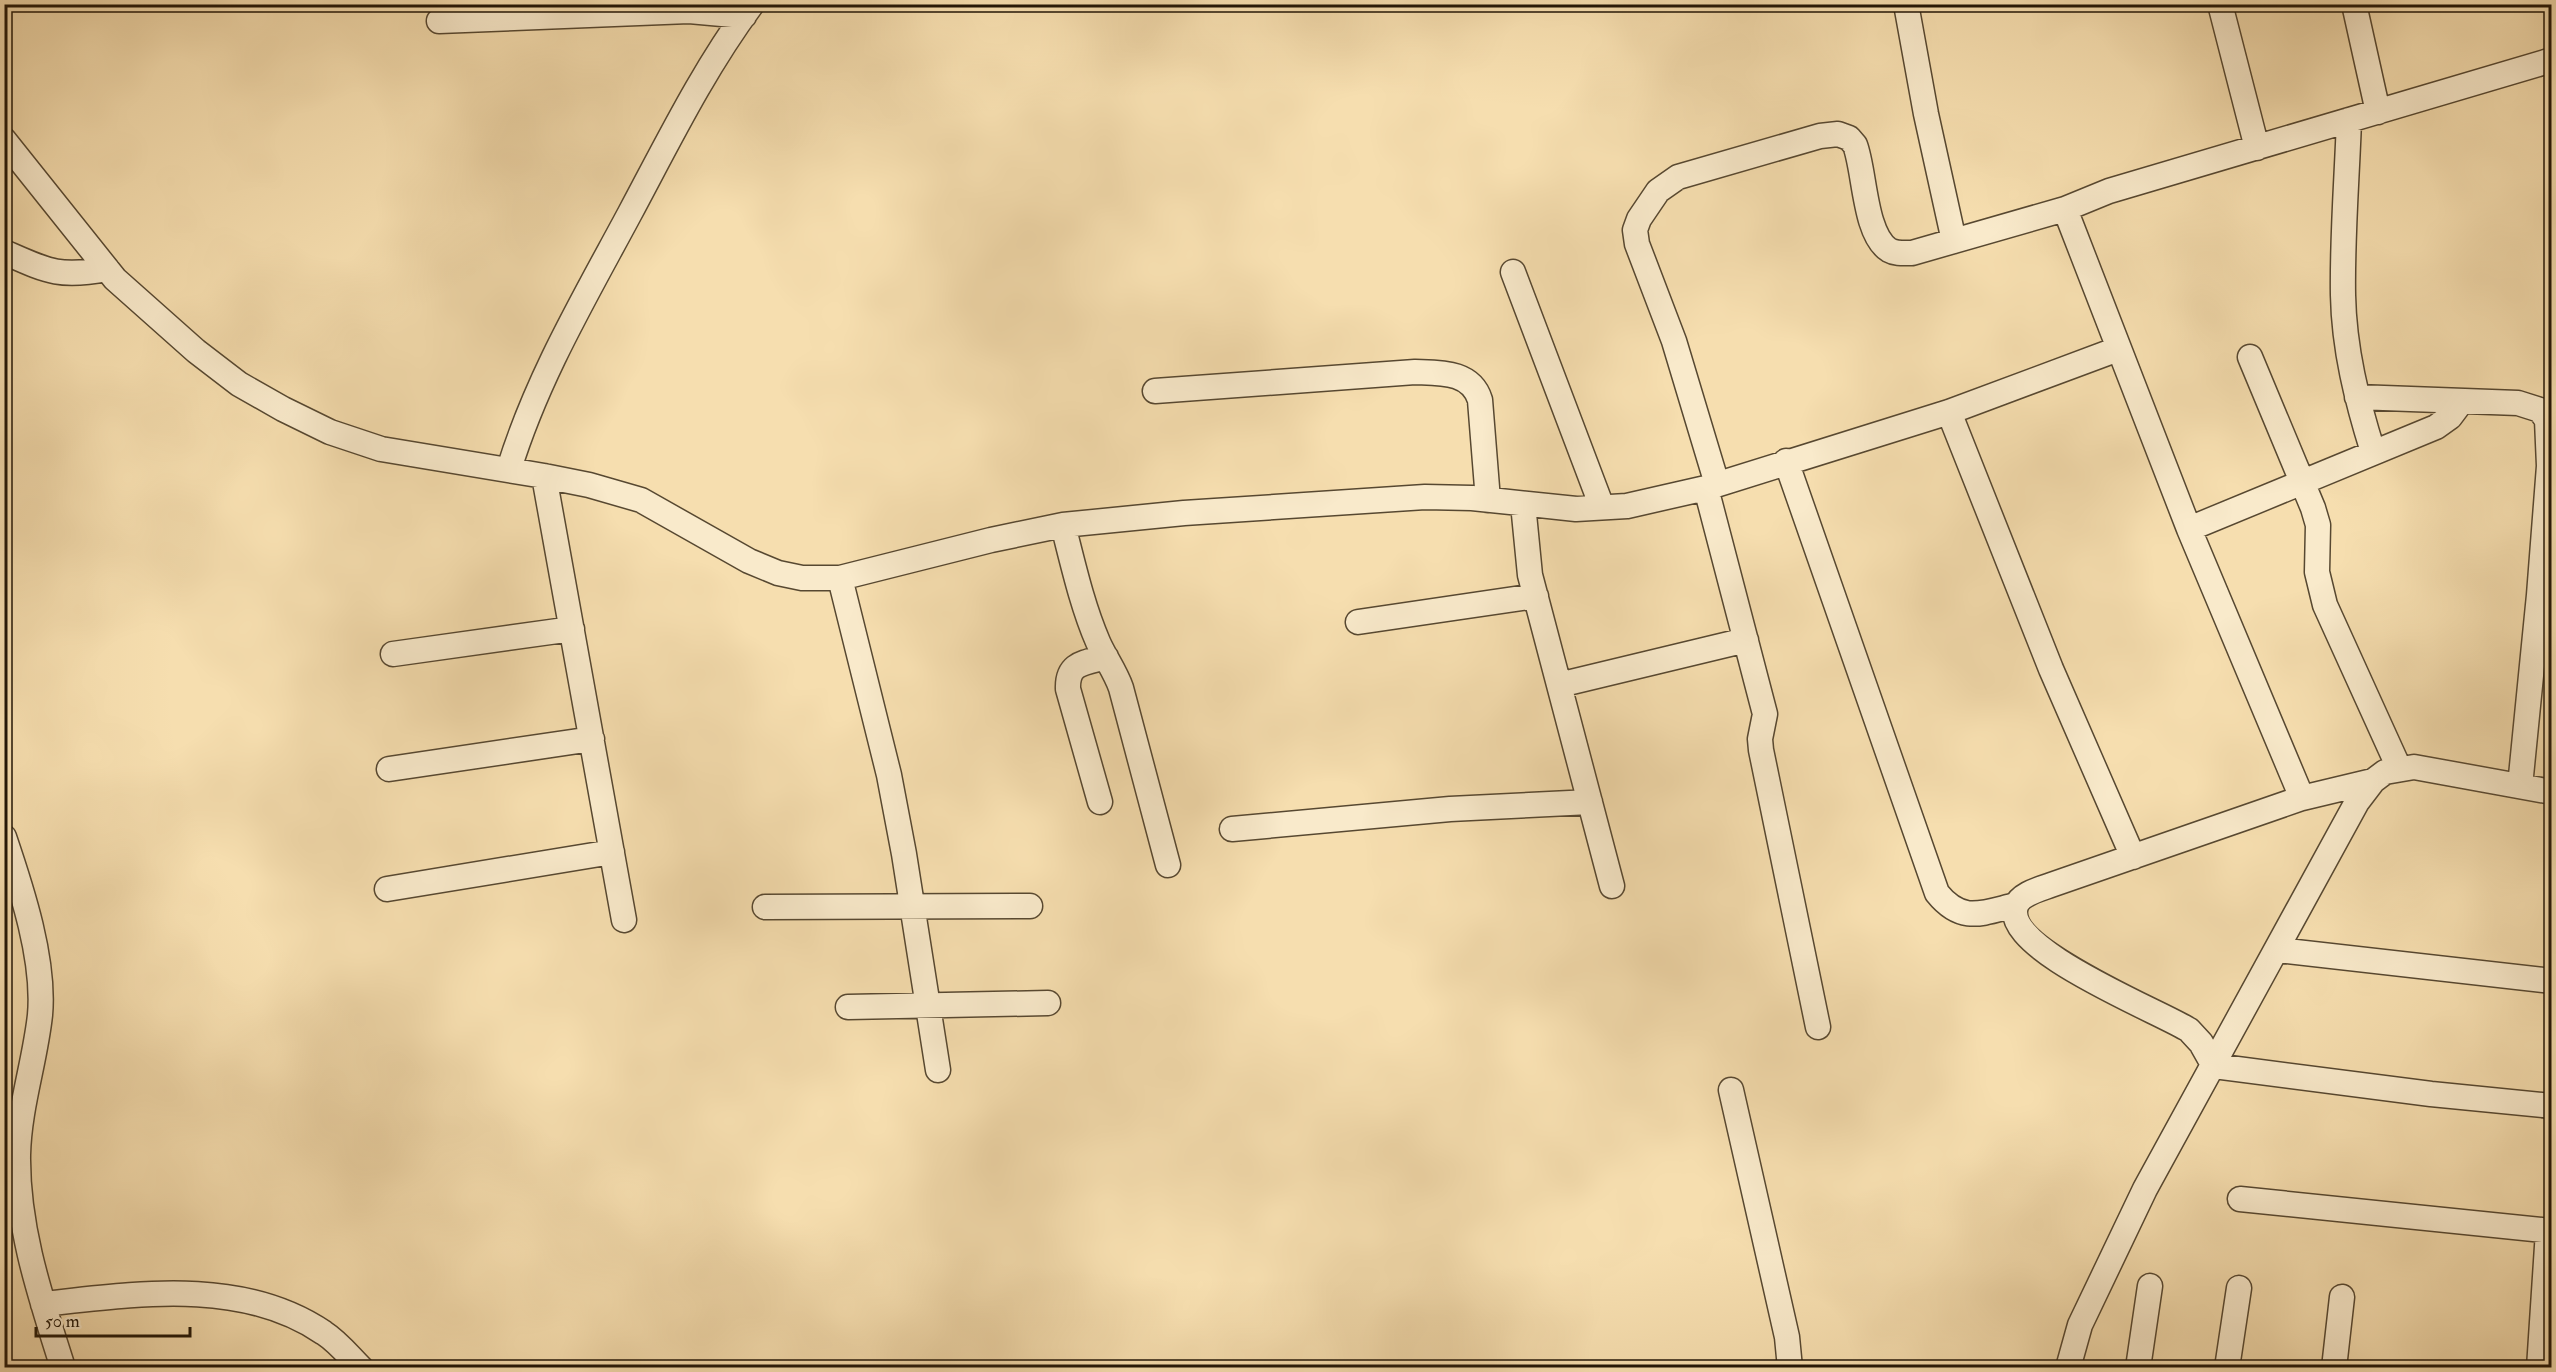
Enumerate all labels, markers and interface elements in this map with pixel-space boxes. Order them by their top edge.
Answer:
scale bar [36,1300,190,1338]
text: 50 m [45,1310,80,1333]

